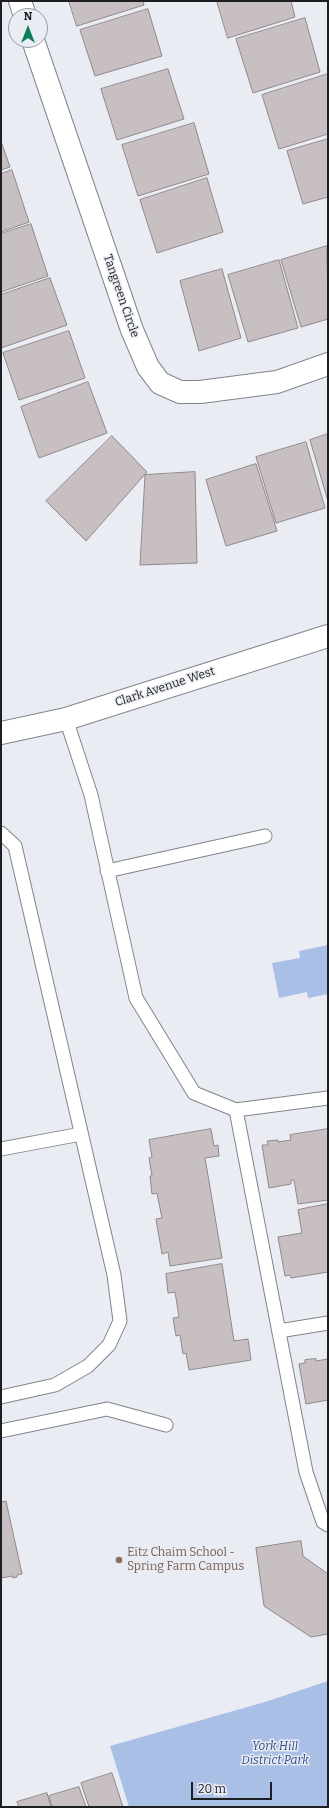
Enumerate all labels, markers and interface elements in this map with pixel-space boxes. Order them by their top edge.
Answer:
north arrow [8,8,48,48]
text: N [24,10,32,23]
street label: Tangreen Circle [100,252,142,340]
street label: Clark Avenue West [113,664,217,710]
place label: Eitz Chaim School - Spring Farm Campus [127,1546,244,1574]
marker: Eitz Chaim School - Spring Farm Campus [114,1555,124,1565]
park label: York Hill District Park [241,1740,309,1768]
scale bar [193,1774,274,1800]
text: 20 m [198,1782,226,1796]

